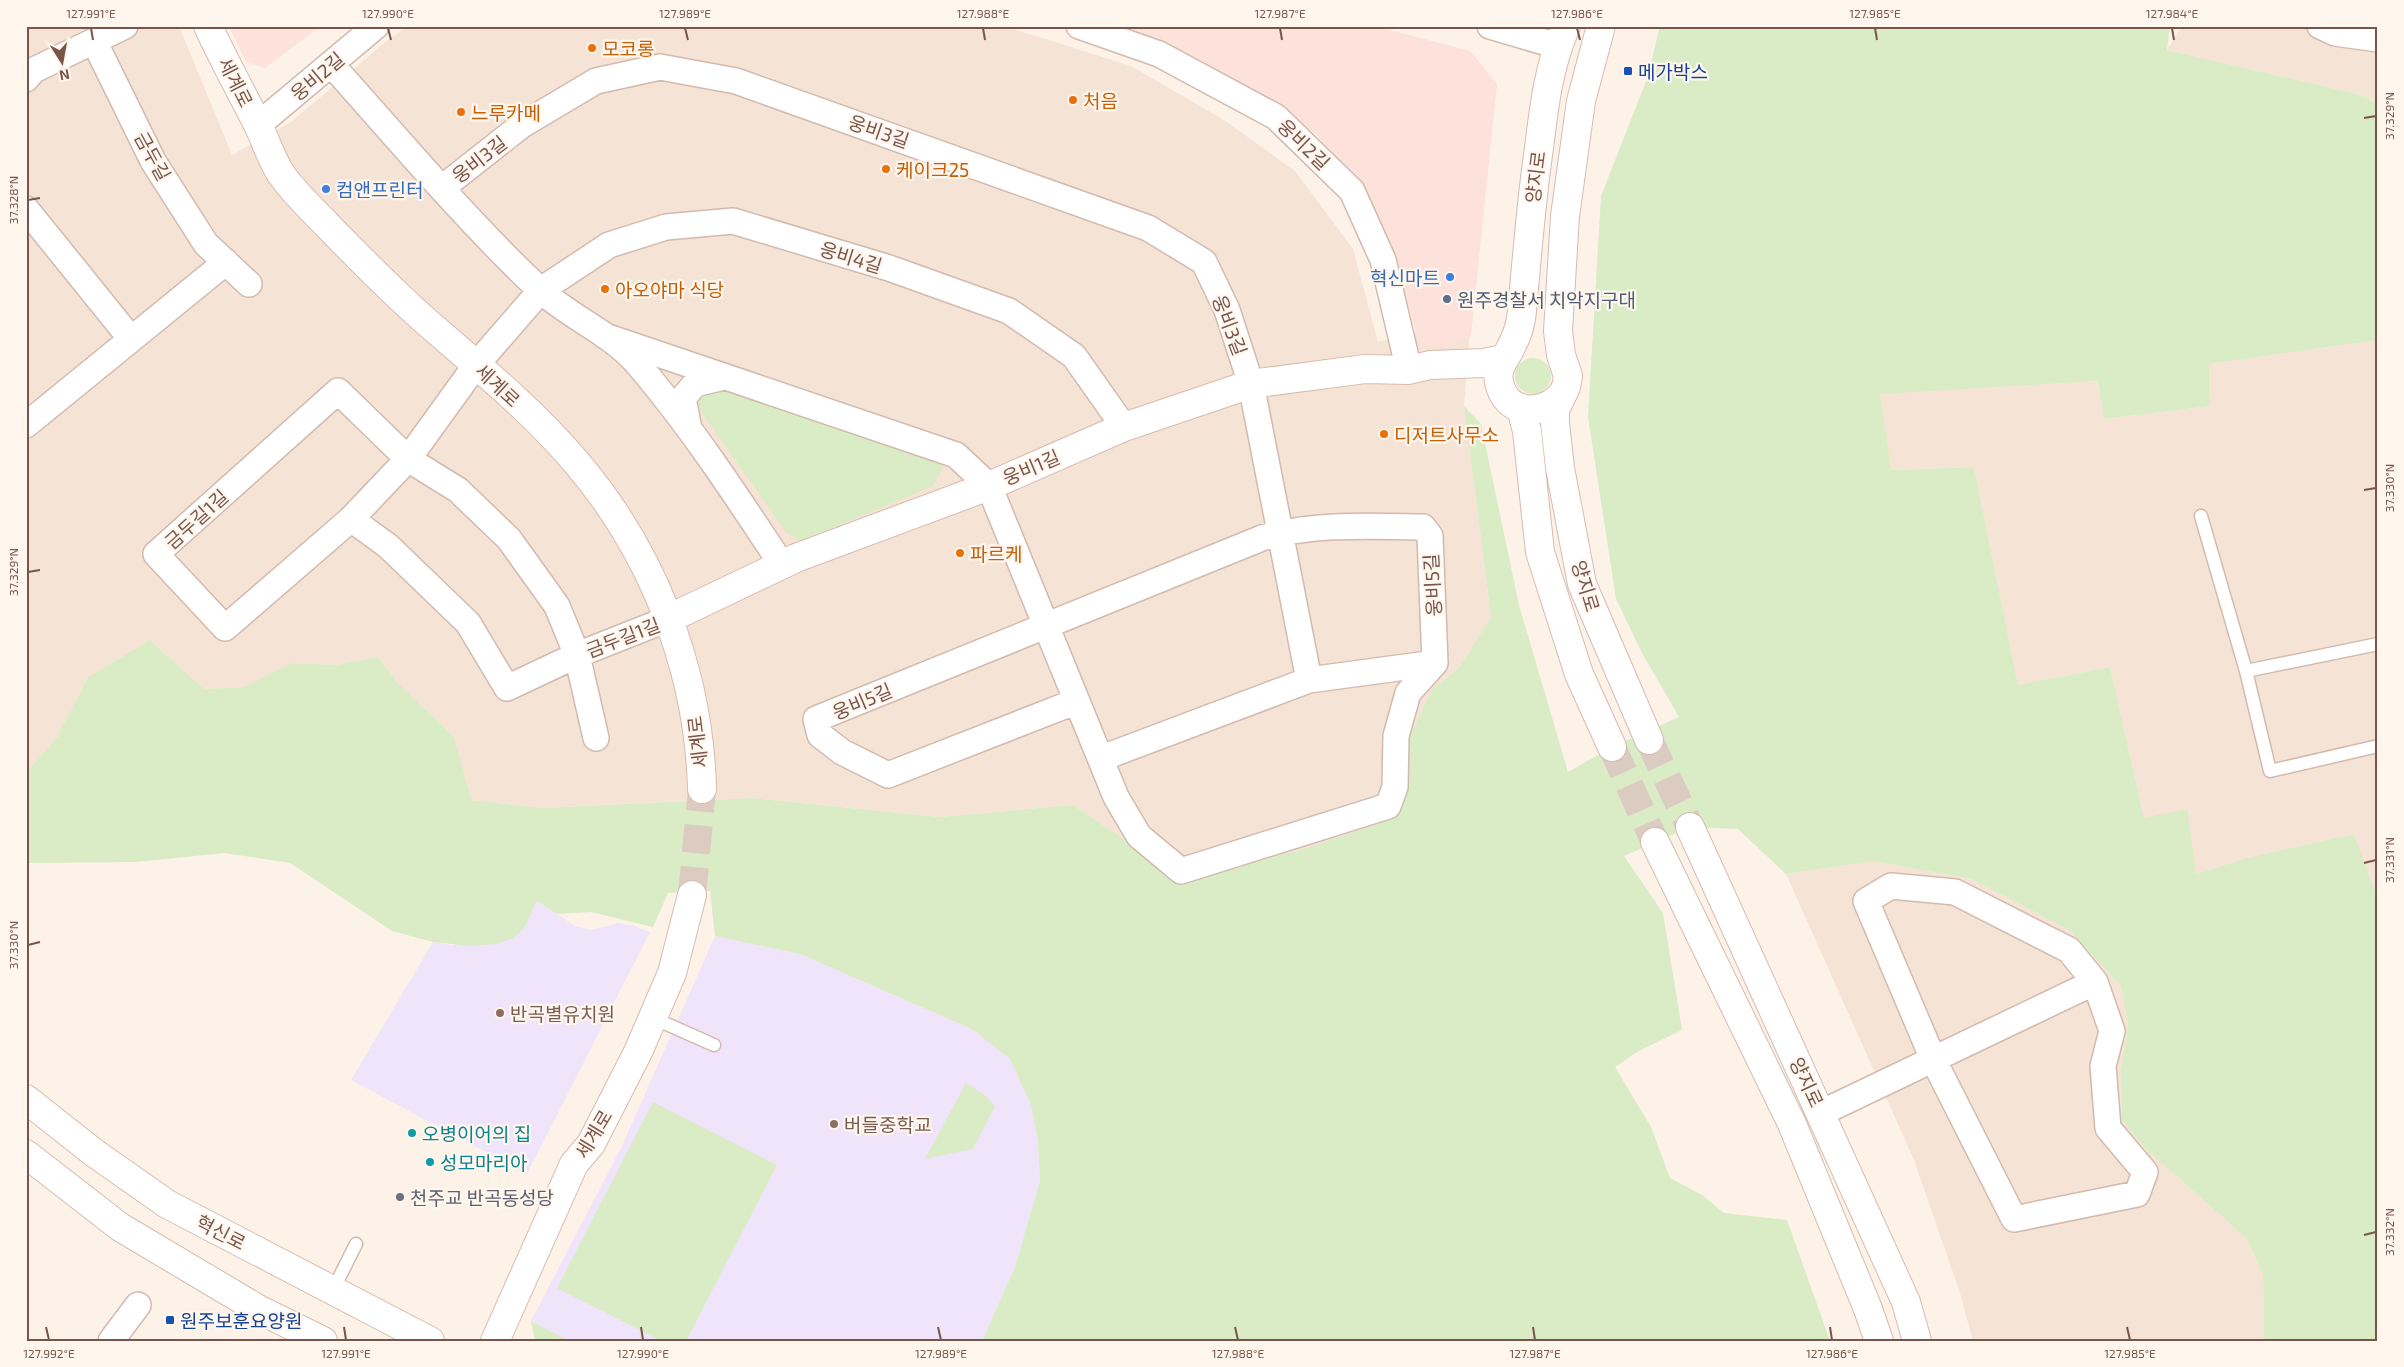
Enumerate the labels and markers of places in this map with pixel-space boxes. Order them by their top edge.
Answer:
place label: 모코롱 [602,37,654,60]
marker: 모코롱 [586,42,598,54]
place label: 메가박스 [1638,60,1708,83]
marker: 메가박스 [1622,65,1634,77]
place label: 처음 [1083,89,1118,112]
marker: 처음 [1067,94,1079,106]
place label: 느루카메 [471,101,541,124]
marker: 느루카메 [455,106,467,118]
place label: 케이크25 [896,158,969,181]
marker: 케이크25 [880,163,892,175]
place label: 컴앤프린터 [336,178,423,201]
marker: 컴앤프린터 [320,183,332,195]
place label: 혁신마트 [1370,266,1440,289]
marker: 혁신마트 [1444,271,1456,283]
place label: 아오야마 식당 [615,278,724,301]
marker: 아오야마 식당 [599,283,611,295]
place label: 원주경찰서 치악지구대 [1457,288,1636,311]
marker: 원주경찰서 치악지구대 [1441,293,1453,305]
place label: 디저트사무소 [1394,423,1499,446]
marker: 디저트사무소 [1378,428,1390,440]
place label: 파르케 [970,542,1022,565]
marker: 파르케 [954,547,966,559]
place label: 반곡별유치원 [510,1002,615,1025]
marker: 반곡별유치원 [494,1007,506,1019]
place label: 버들중학교 [844,1113,931,1136]
marker: 버들중학교 [828,1118,840,1130]
place label: 오병이어의 집 [422,1122,531,1145]
marker: 오병이어의 집 [406,1127,418,1139]
place label: 성모마리아 [440,1151,527,1174]
marker: 성모마리아 [424,1156,436,1168]
place label: 천주교 반곡동성당 [410,1186,554,1209]
marker: 천주교 반곡동성당 [394,1191,406,1203]
place label: 원주보훈요양원 [180,1309,302,1332]
marker: 원주보훈요양원 [164,1314,176,1326]

